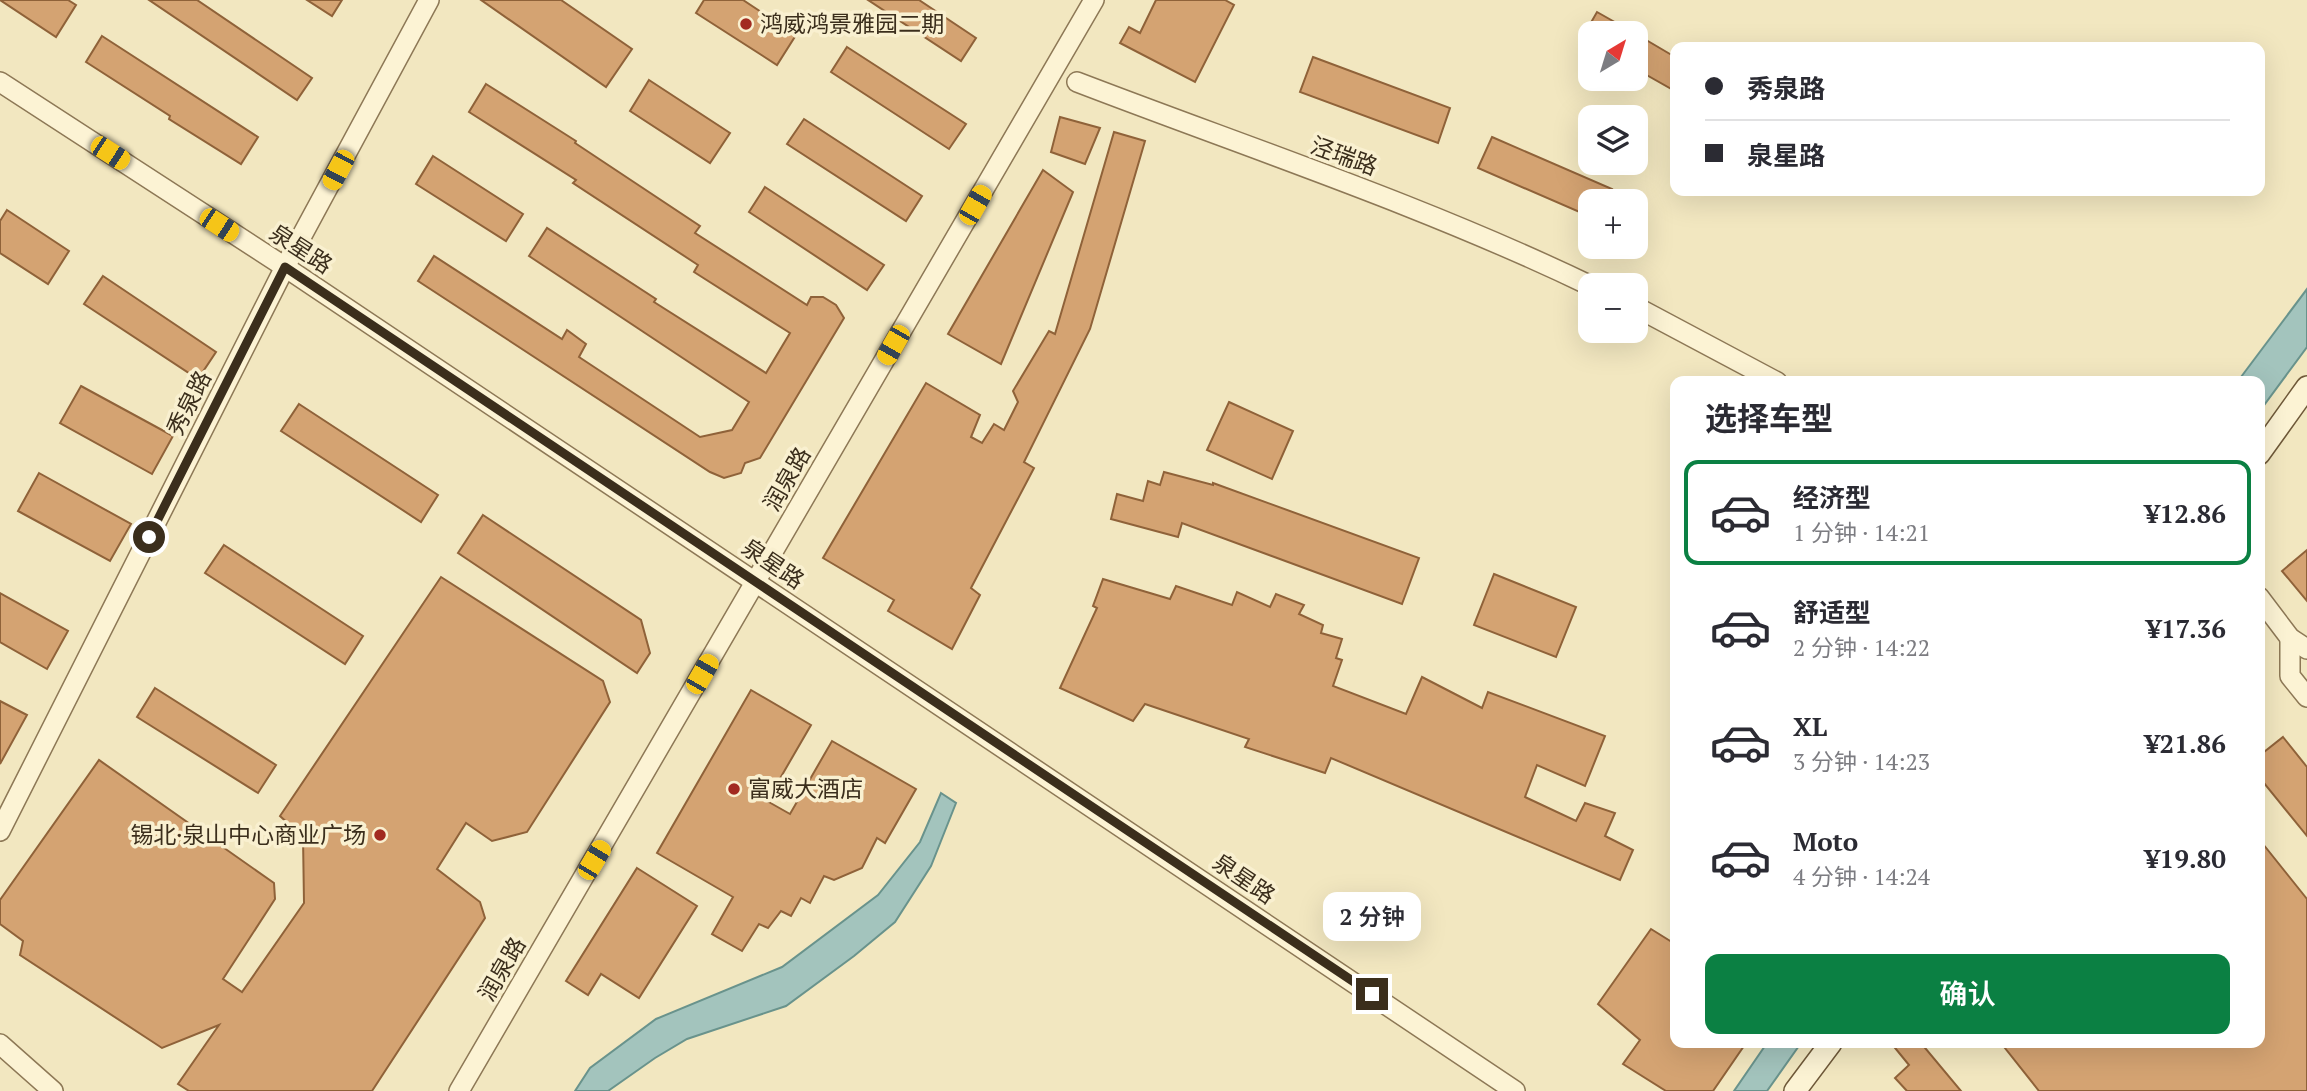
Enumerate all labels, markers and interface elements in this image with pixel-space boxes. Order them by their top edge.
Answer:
place label: 鸿威鸿景雅园二期 [760,8,944,39]
marker: 鸿威鸿景雅园二期 [738,16,754,32]
north arrow [1578,21,1648,91]
map controls [1578,21,1648,343]
text: 秀泉路 [1747,71,1825,105]
button: layers [1578,105,1648,175]
street label: 泾瑞路 [1306,129,1382,182]
car [87,133,134,173]
text: 泉星路 [1747,138,1825,172]
car [319,147,358,193]
car [956,182,995,228]
button: + [1578,189,1648,259]
car [196,205,243,245]
street label: 泉星路 [264,217,339,280]
button: − [1578,273,1648,343]
car [874,322,913,368]
street label: 秀泉路 [159,365,218,441]
text: 选择车型 [1705,397,1833,439]
street label: 润泉路 [756,441,817,516]
text: 经济型 [1793,480,1871,514]
icon: car [1709,481,1772,544]
text: ¥12.86 [2145,496,2226,530]
text: 1 分钟 · 14:21 [1793,517,1930,548]
route start [133,521,165,553]
street label: 泉星路 [736,531,811,596]
text: 舒适型 [1793,595,1871,629]
icon: car [1709,596,1772,659]
text: ¥17.36 [2146,611,2226,645]
text: 2 分钟 · 14:22 [1793,632,1930,663]
car [683,651,722,697]
text: XL [1793,709,1827,743]
icon: car [1709,711,1772,774]
text: ¥21.86 [2145,726,2226,760]
text: 3 分钟 · 14:23 [1793,746,1930,777]
place label: 富威大酒店 [748,773,863,804]
marker: 富威大酒店 [726,781,742,797]
place label: 锡北·泉山中心商业广场 [130,819,366,850]
text: Moto [1793,824,1858,858]
icon: car [1709,826,1772,889]
marker: 锡北·泉山中心商业广场 [372,827,388,843]
car [575,837,614,883]
text: ¥19.80 [2145,841,2226,875]
street label: 泉星路 [1207,846,1282,911]
text: 4 分钟 · 14:24 [1793,861,1930,892]
callout: 2 分钟 [1323,892,1421,942]
text: 2 分钟 [1339,901,1405,932]
street label: 润泉路 [471,931,532,1006]
button: 确认 [1705,954,2230,1034]
route end [1356,978,1388,1010]

